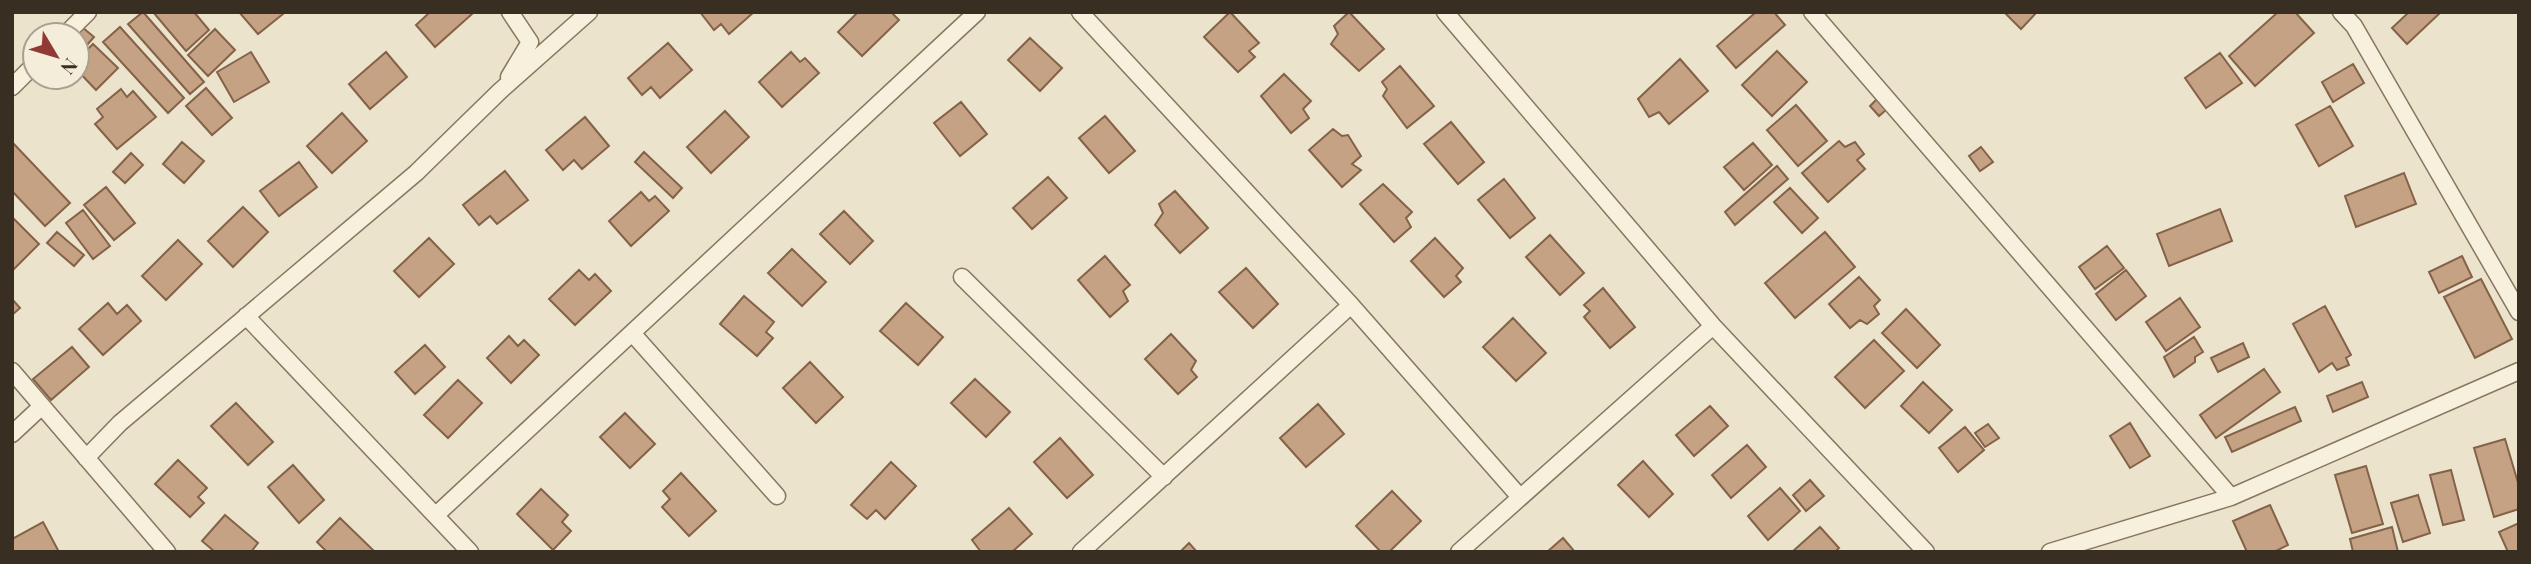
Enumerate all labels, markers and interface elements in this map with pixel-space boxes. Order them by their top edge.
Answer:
north arrow [21,21,91,91]
text: N [56,54,85,81]

